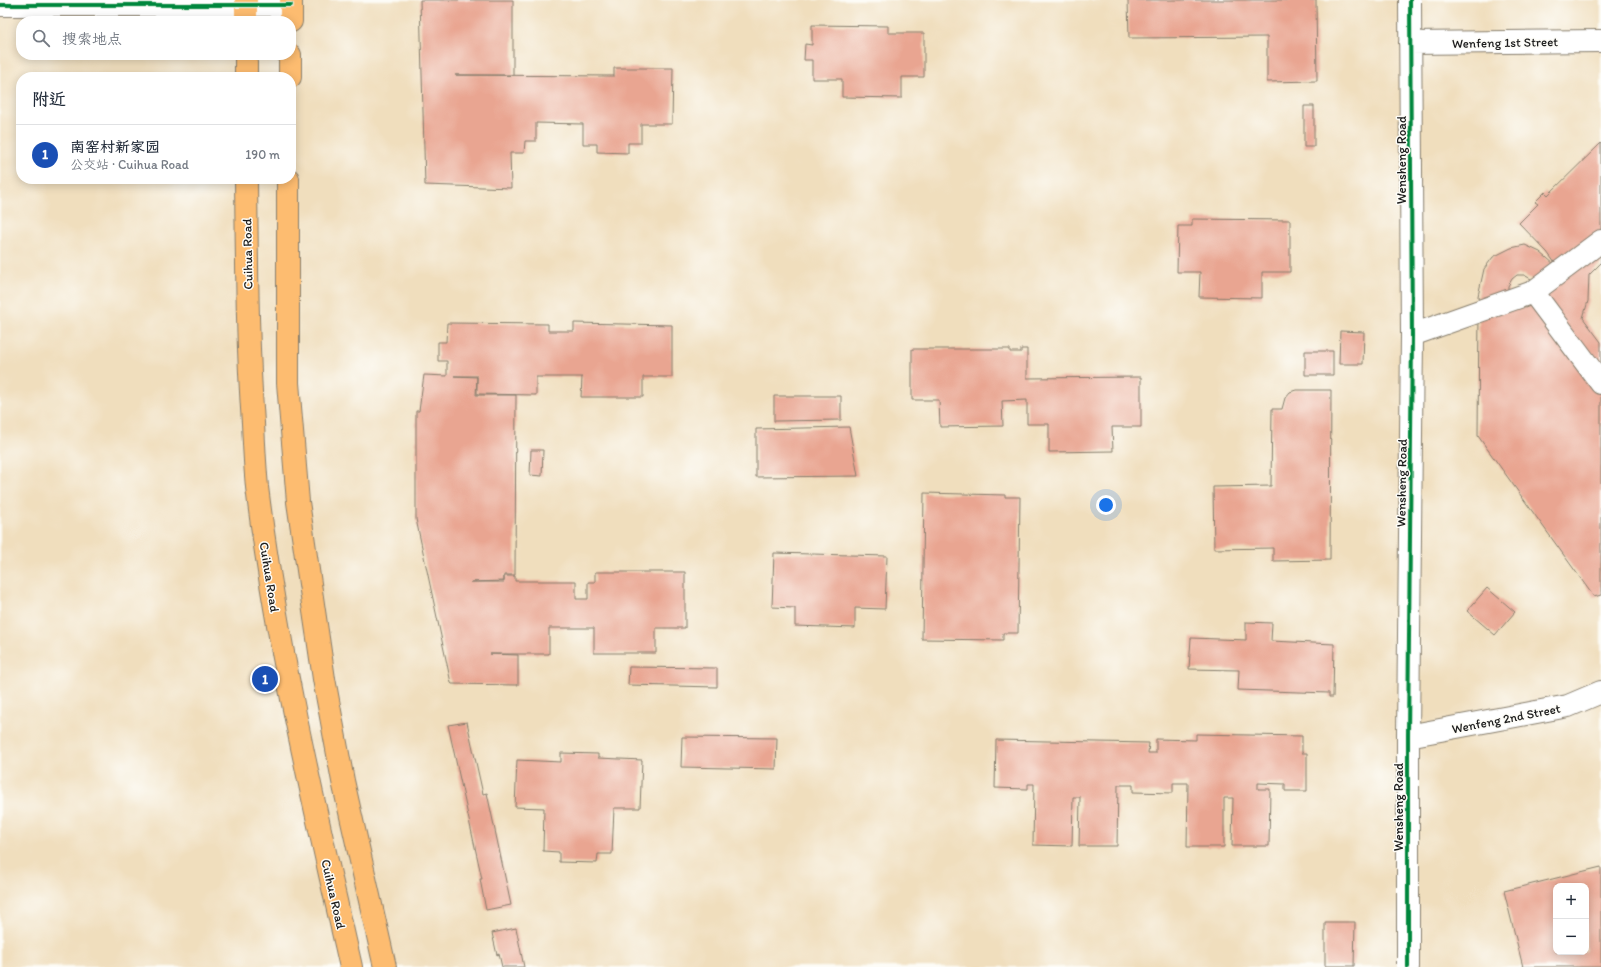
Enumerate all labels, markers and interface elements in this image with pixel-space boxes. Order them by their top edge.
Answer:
search box [16,16,296,60]
icon: search [30,27,52,49]
text: 搜索地点 [62,30,122,48]
street label: Wenfeng 1st Street [1452,34,1558,51]
text: 附近 [32,89,66,109]
street label: Wensheng Road [1394,116,1409,204]
text: 南窑村新家园 [70,138,160,156]
text: 1 [42,147,48,162]
text: 190 m [245,147,280,162]
text: 公交站 · Cuihua Road [70,157,189,172]
street label: Cuihua Road [239,218,256,290]
street label: Wensheng Road [1393,439,1410,527]
your location [1096,495,1116,515]
street label: Cuihua Road [257,541,282,613]
pin: 1 [252,664,278,694]
street label: Wenfeng 2nd Street [1450,701,1562,736]
street label: Wensheng Road [1391,763,1406,851]
street label: Cuihua Road [318,858,349,930]
map controls [1553,883,1589,955]
button: + [1553,883,1589,919]
button: − [1553,919,1589,955]

